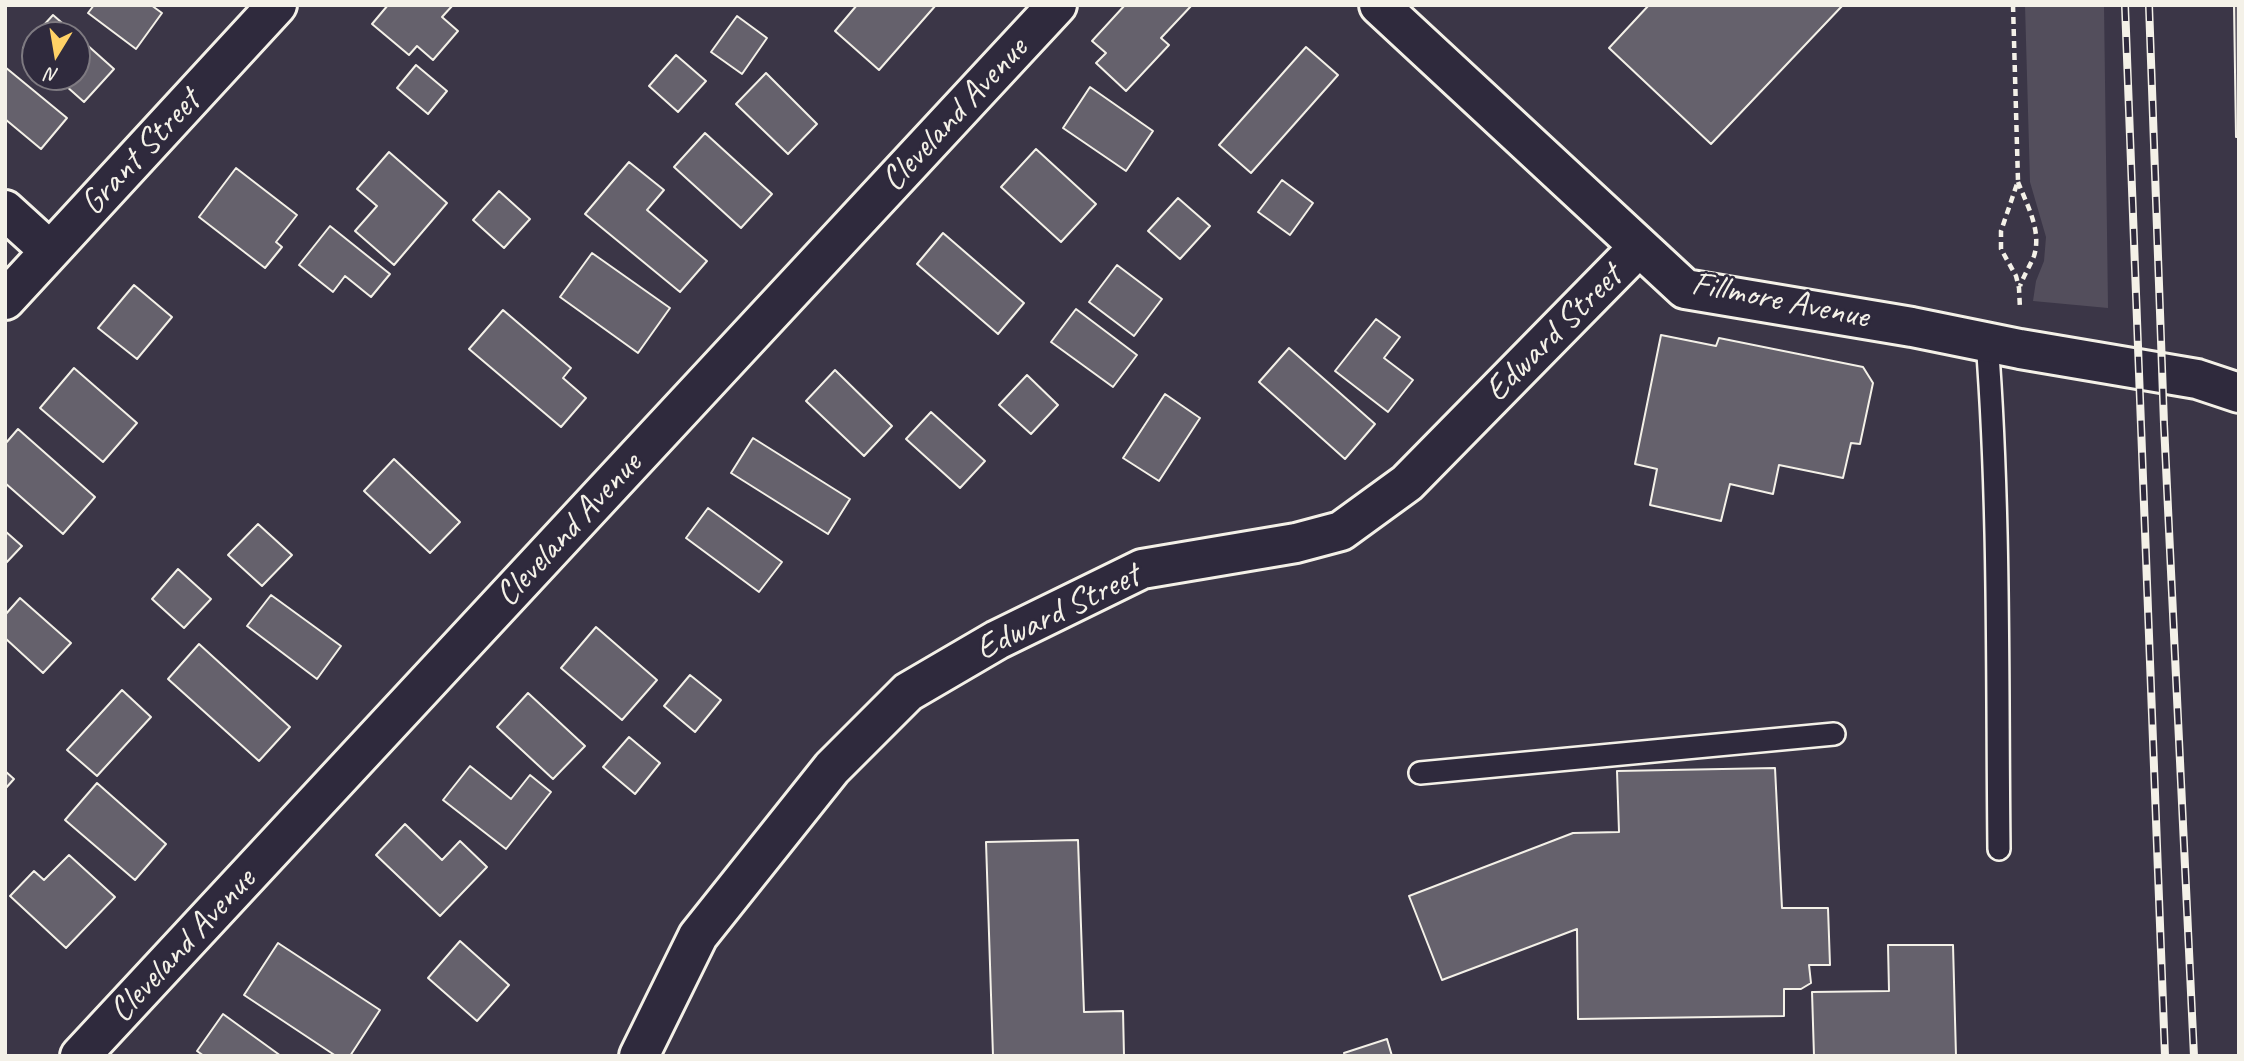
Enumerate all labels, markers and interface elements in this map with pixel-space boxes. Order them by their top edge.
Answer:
north arrow [21,21,91,91]
street label: Cleveland Avenue [873,29,1037,201]
text: N [44,62,60,88]
street label: Grant Street [72,81,210,225]
street label: Edward Street [1477,257,1631,411]
street label: Fillmore Avenue [1688,263,1872,339]
street label: Cleveland Avenue [487,444,651,616]
street label: Edward Street [969,555,1147,671]
street label: Cleveland Avenue [101,860,265,1032]

